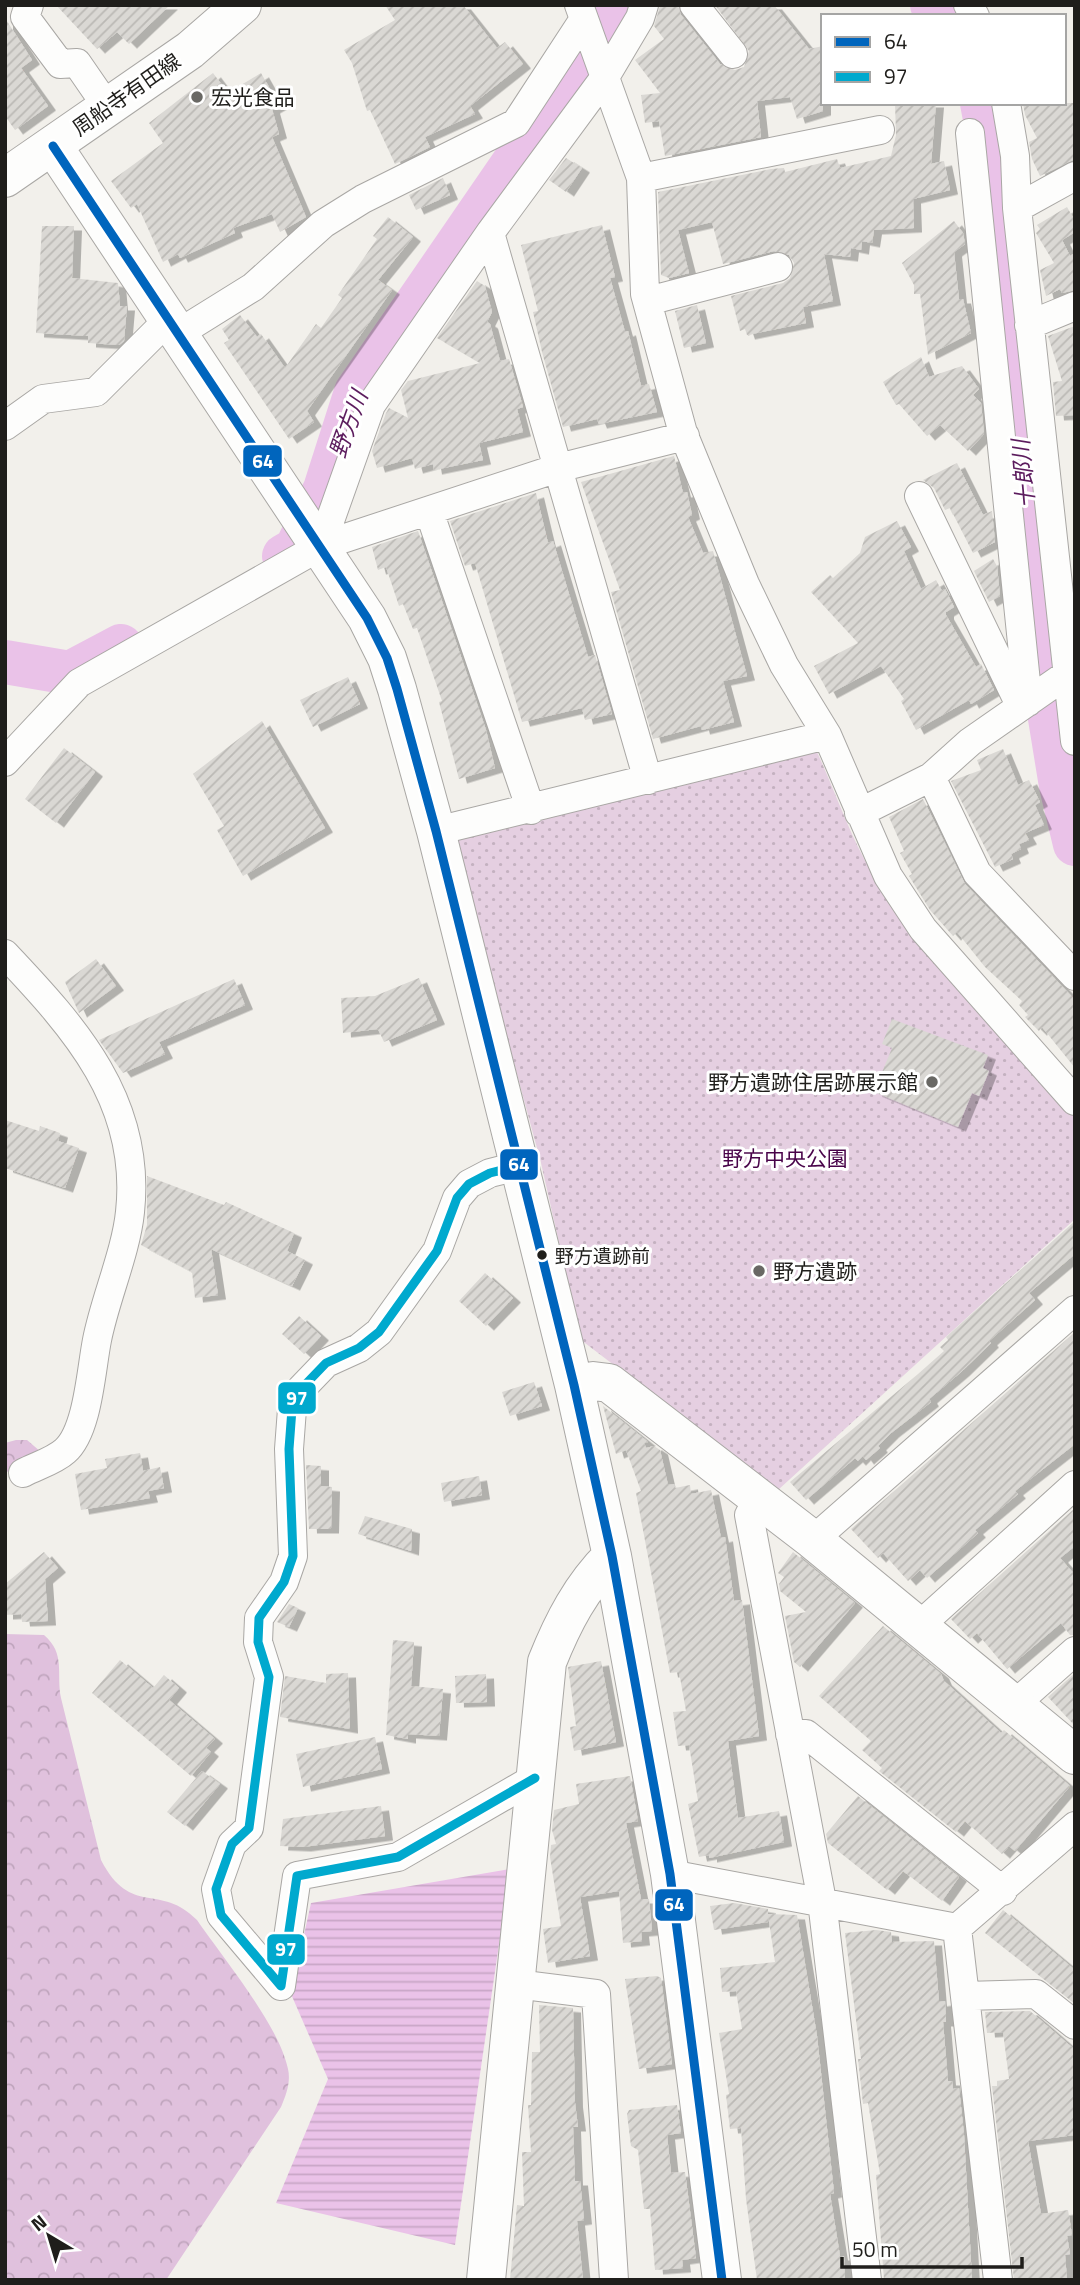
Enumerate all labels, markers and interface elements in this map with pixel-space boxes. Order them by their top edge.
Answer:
legend [821,14,1066,105]
text: 64 [884,25,908,57]
street label: 周船寺有田線 [65,45,187,143]
text: 97 [884,60,908,92]
place label: 宏光食品 [211,81,295,113]
marker: 宏光食品 [189,89,205,105]
water label: 野方川 [320,383,377,462]
water label: 十郎川 [1002,435,1043,510]
line badge: 64 [242,444,283,478]
text: 64 [252,446,274,475]
place label: 野方遺跡住居跡展示館 [708,1066,918,1098]
marker: 野方遺跡住居跡展示館 [924,1074,940,1090]
park label: 野方中央公園 [722,1142,848,1174]
line badge: 64 [499,1148,539,1181]
text: 64 [508,1149,530,1178]
place label: 野方遺跡前 [555,1241,650,1270]
marker: 野方遺跡前 [535,1248,549,1262]
place label: 野方遺跡 [773,1255,857,1287]
marker: 野方遺跡 [751,1263,767,1279]
line badge: 97 [277,1381,317,1415]
text: 97 [286,1383,308,1412]
line badge: 64 [654,1888,694,1922]
text: 64 [663,1889,685,1918]
line badge: 97 [266,1933,306,1966]
text: 97 [275,1934,297,1963]
north arrow [14,2201,84,2271]
text: N [24,2207,52,2238]
scale bar [842,2226,1022,2270]
text: 50 m [852,2233,898,2265]

